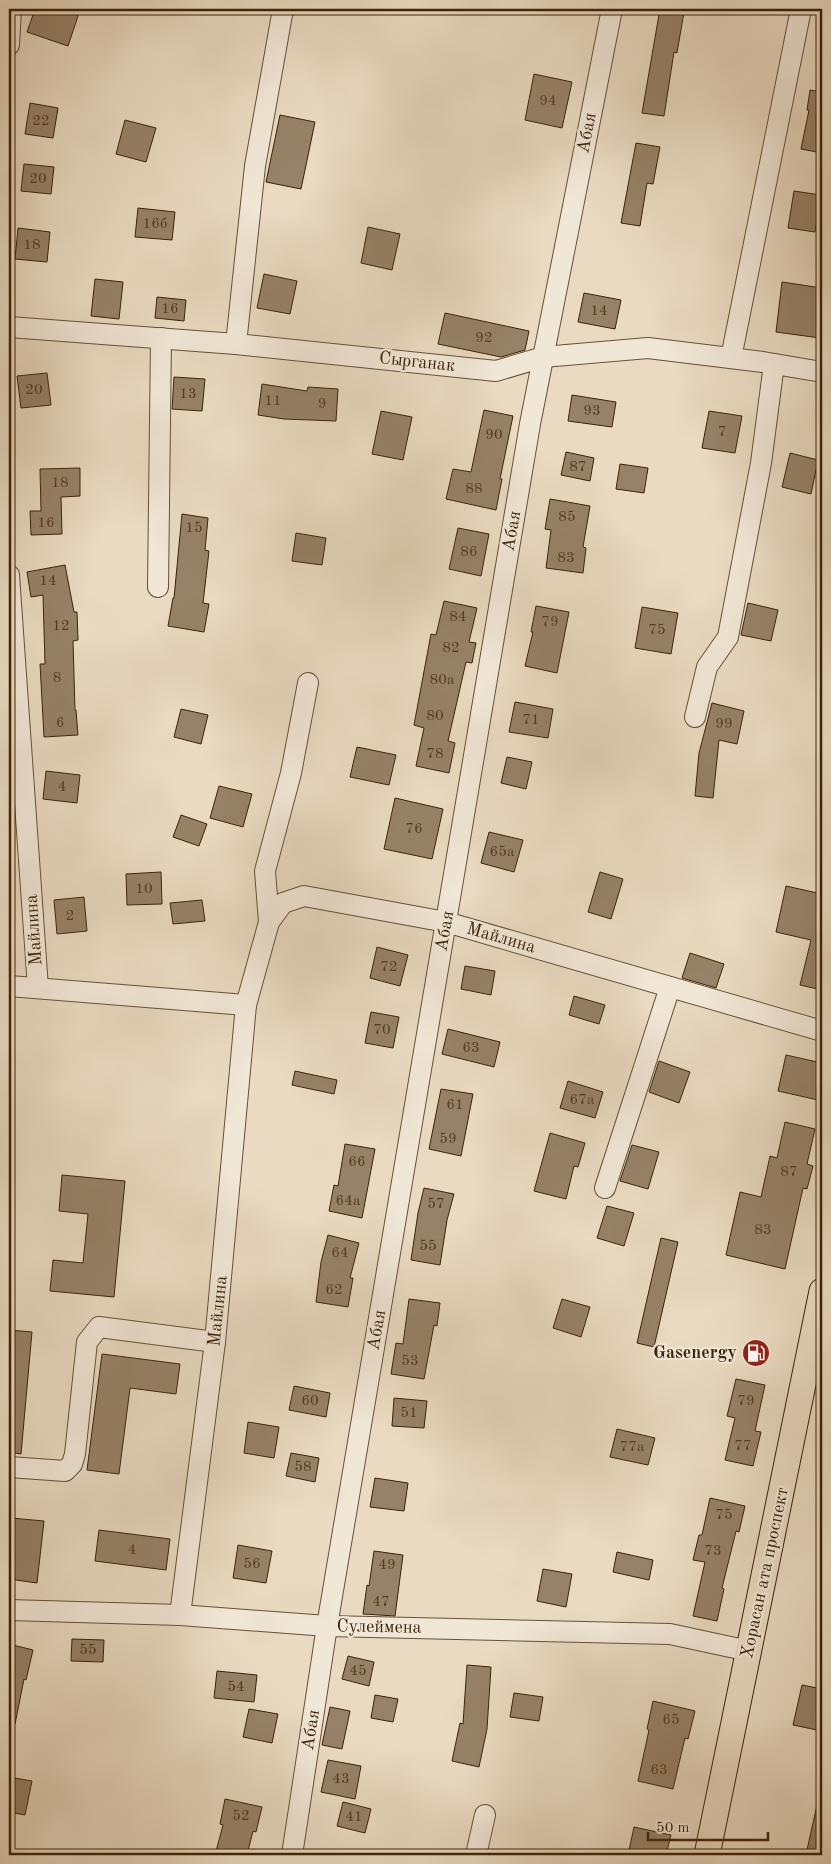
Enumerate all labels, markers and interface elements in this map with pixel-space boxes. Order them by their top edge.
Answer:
house number: 94 [539,94,557,109]
street label: Абая [574,111,600,155]
house number: 22 [32,114,50,129]
house number: 20 [29,172,47,187]
house number: 16б [143,217,167,232]
house number: 18 [23,238,41,253]
house number: 16 [161,302,179,317]
house number: 14 [590,304,608,319]
house number: 92 [475,331,493,346]
street label: Сырганак [378,349,456,375]
house number: 20 [25,383,43,398]
house number: 13 [179,387,197,402]
house number: 11 [264,394,282,409]
house number: 9 [318,397,326,412]
house number: 93 [583,404,601,419]
house number: 7 [718,425,726,440]
house number: 90 [485,428,503,443]
house number: 87 [569,460,587,475]
house number: 18 [51,476,69,491]
house number: 88 [465,482,483,497]
street label: Абая [500,509,524,553]
house number: 85 [558,510,576,525]
house number: 16 [37,516,55,531]
house number: 15 [185,521,203,536]
house number: 86 [460,545,478,560]
house number: 83 [557,551,575,566]
house number: 14 [39,574,57,589]
house number: 84 [449,610,467,625]
house number: 79 [541,615,559,630]
house number: 12 [52,619,70,634]
house number: 75 [648,623,666,638]
house number: 82 [442,641,460,656]
house number: 8 [53,671,61,686]
house number: 80а [430,673,455,688]
house number: 80 [426,709,444,724]
house number: 71 [522,713,540,728]
house number: 6 [56,716,64,731]
house number: 99 [715,717,733,732]
house number: 78 [426,747,444,762]
house number: 4 [58,780,66,795]
house number: 76 [405,822,423,837]
house number: 65а [490,845,515,860]
house number: 10 [135,882,153,897]
street label: Майлина [23,894,45,966]
house number: 2 [66,909,74,924]
street label: Абая [433,909,457,953]
street label: Майлина [464,920,538,956]
house number: 72 [380,960,398,975]
house number: 70 [373,1023,391,1038]
house number: 63 [462,1041,480,1056]
house number: 67а [570,1093,595,1108]
house number: 61 [446,1098,464,1113]
house number: 59 [439,1132,457,1147]
house number: 66 [348,1155,366,1170]
house number: 87 [780,1165,798,1180]
house number: 64а [336,1194,361,1209]
house number: 57 [427,1197,445,1212]
house number: 83 [754,1223,772,1238]
house number: 55 [419,1239,437,1254]
house number: 64 [331,1246,349,1261]
street label: Майлина [205,1275,231,1347]
house number: 62 [325,1283,343,1298]
street label: Абая [365,1308,389,1352]
fuel station icon: Gasenergy [741,1338,771,1368]
place label: Gasenergy [653,1344,737,1362]
house number: 53 [401,1354,419,1369]
house number: 60 [301,1394,319,1409]
house number: 79 [737,1394,755,1409]
house number: 51 [400,1406,418,1421]
house number: 77 [734,1439,752,1454]
house number: 77а [620,1440,645,1455]
house number: 58 [294,1460,312,1475]
street label: Хорасан ата проспект [738,1486,792,1660]
house number: 75 [715,1508,733,1523]
house number: 4 [128,1543,136,1558]
house number: 73 [704,1544,722,1559]
house number: 56 [243,1557,261,1572]
house number: 49 [378,1558,396,1573]
house number: 47 [372,1595,390,1610]
street label: Сулеймена [336,1617,422,1637]
house number: 55 [79,1643,97,1658]
house number: 45 [349,1664,367,1679]
house number: 54 [227,1680,245,1695]
street label: Абая [299,1708,323,1752]
house number: 65 [662,1713,680,1728]
house number: 63 [650,1763,668,1778]
house number: 43 [332,1772,350,1787]
house number: 52 [232,1809,250,1824]
scale bar [648,1809,768,1841]
house number: 41 [345,1810,363,1825]
text: 50 m [656,1821,690,1836]

